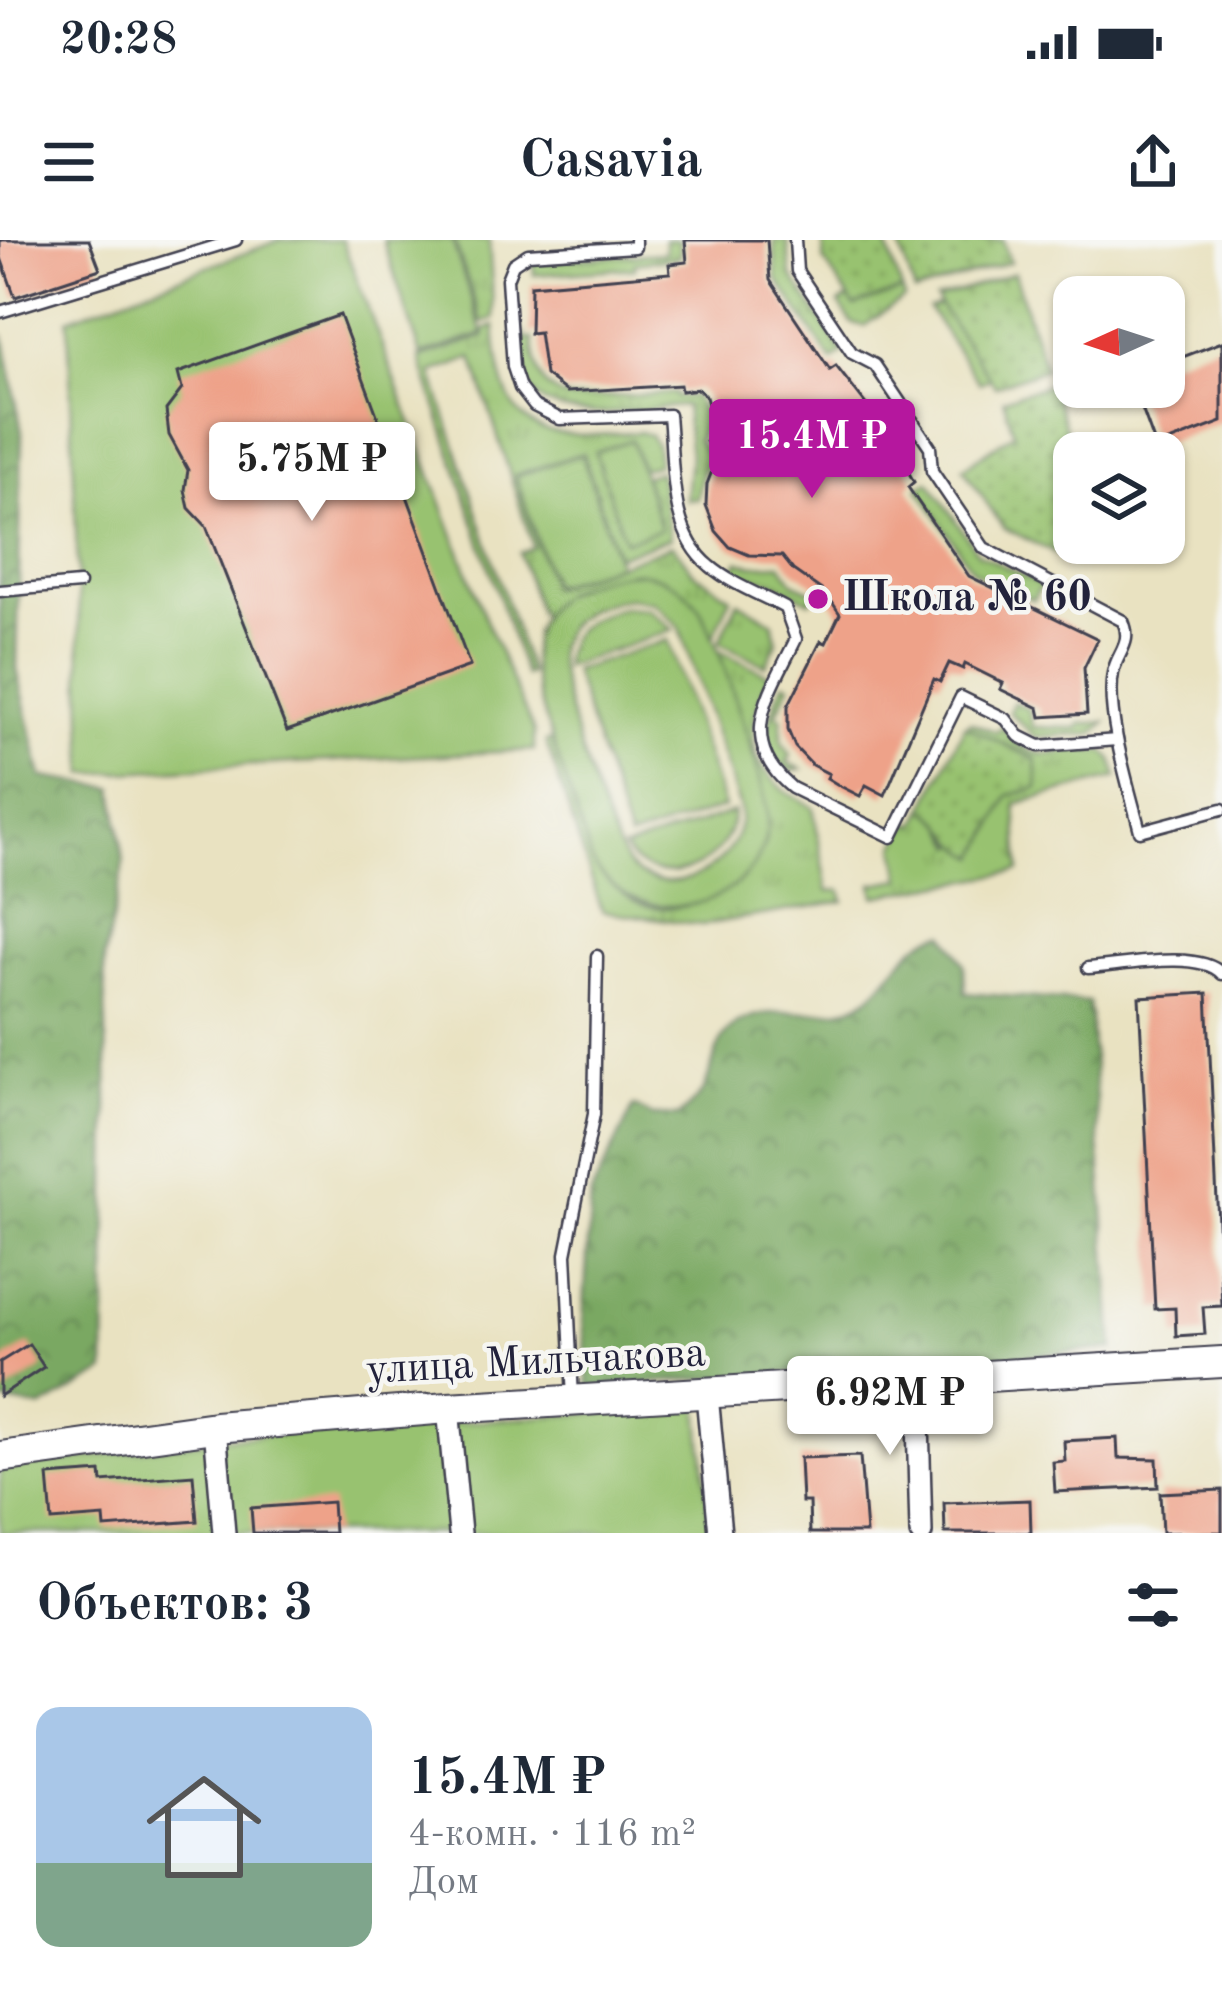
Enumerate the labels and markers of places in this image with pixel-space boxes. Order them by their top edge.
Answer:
pin: 15.4M ₽ [701,399,923,501]
pin: 5.75M ₽ [201,422,423,524]
place label: Школа № 60 [842,578,1092,620]
marker: Школа № 60 [805,586,831,612]
pin: 6.92M ₽ [779,1356,1001,1458]

